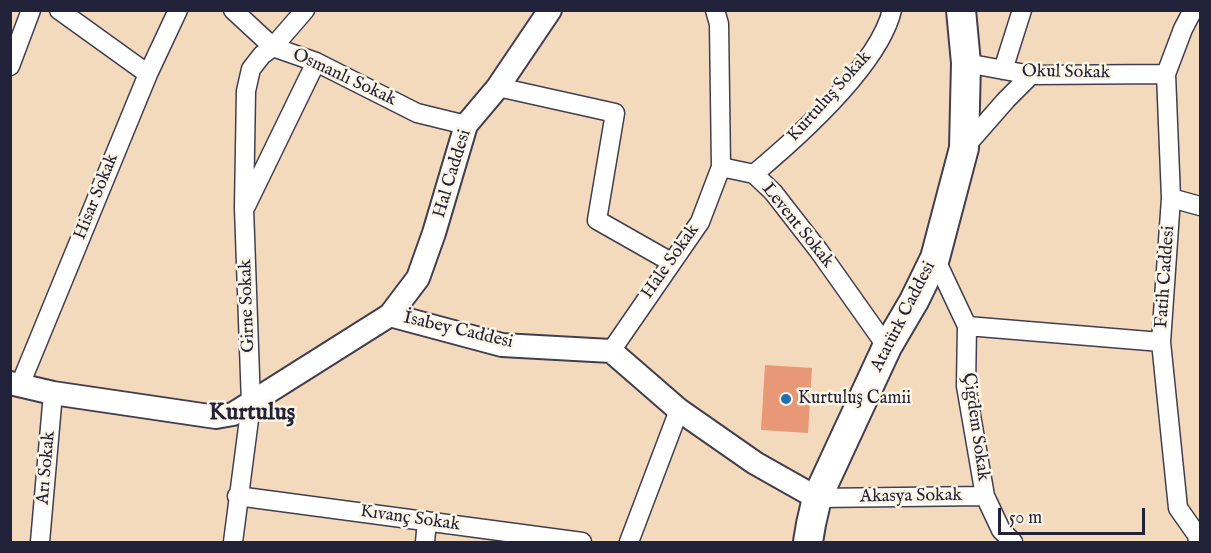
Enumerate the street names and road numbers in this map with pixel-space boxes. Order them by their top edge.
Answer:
street label: Osmanlı Sokak [289,45,399,111]
street label: Kurtuluş Sokak [784,47,876,147]
street label: Okul Sokak [1022,61,1110,85]
street label: Hal Caddesi [429,127,477,221]
street label: Hisar Sokak [70,151,124,243]
street label: Levent Sokak [756,179,838,273]
street label: Hale Sokak [637,221,705,303]
street label: Fatih Caddesi [1152,225,1180,329]
street label: Atatürk Caddesi [867,258,941,376]
street label: Girne Sokak [236,259,260,353]
street label: İsabey Caddesi [401,308,515,354]
street label: Çiğdem Sokak [957,372,993,482]
street label: Arı Sokak [33,430,61,506]
street label: Akasya Sokak [860,485,962,509]
street label: Kıvanç Sokak [359,501,461,537]

